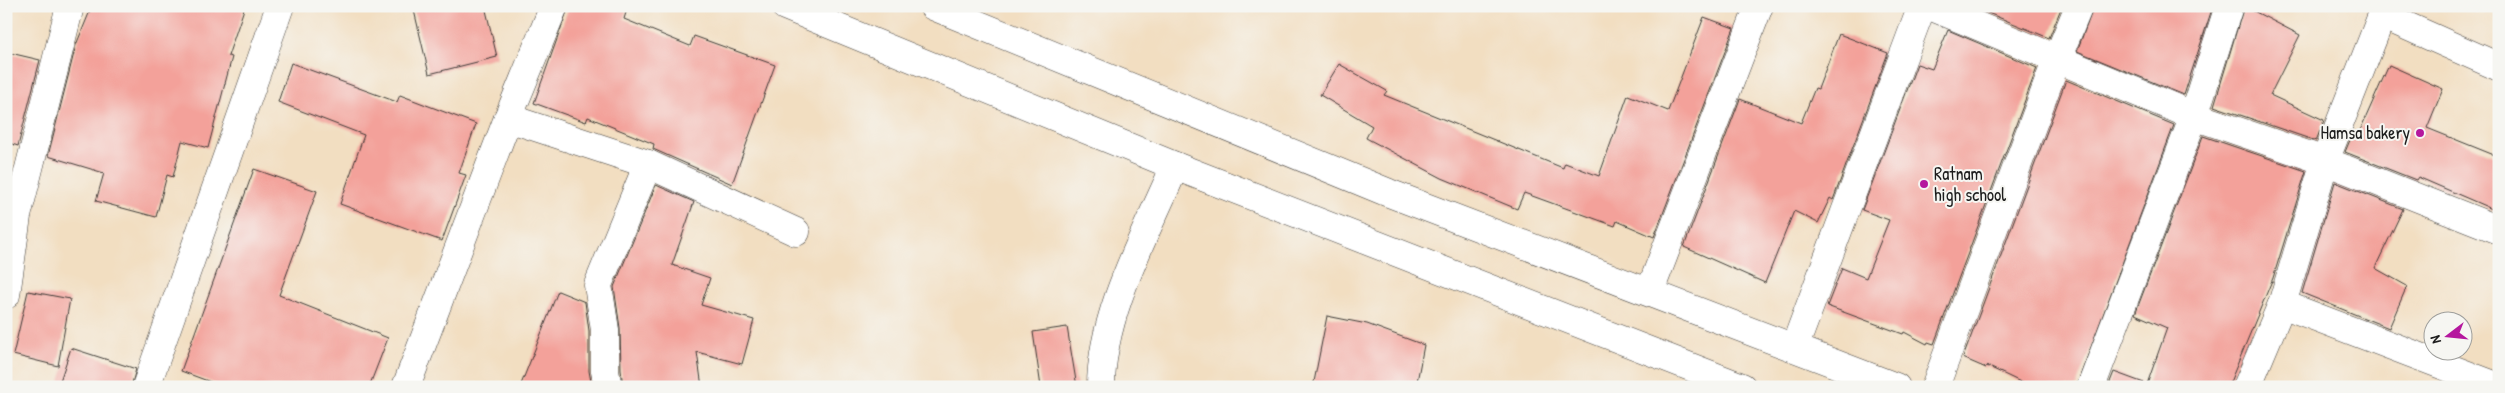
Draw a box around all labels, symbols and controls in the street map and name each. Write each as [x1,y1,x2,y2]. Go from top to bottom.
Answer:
place label: Hamsa bakery [2321,120,2410,145]
marker: Hamsa bakery [2414,127,2426,139]
place label: Ratnam high school [1934,161,2006,207]
marker: Ratnam high school [1918,178,1930,190]
north arrow [2422,310,2472,360]
text: N [2425,333,2445,346]

